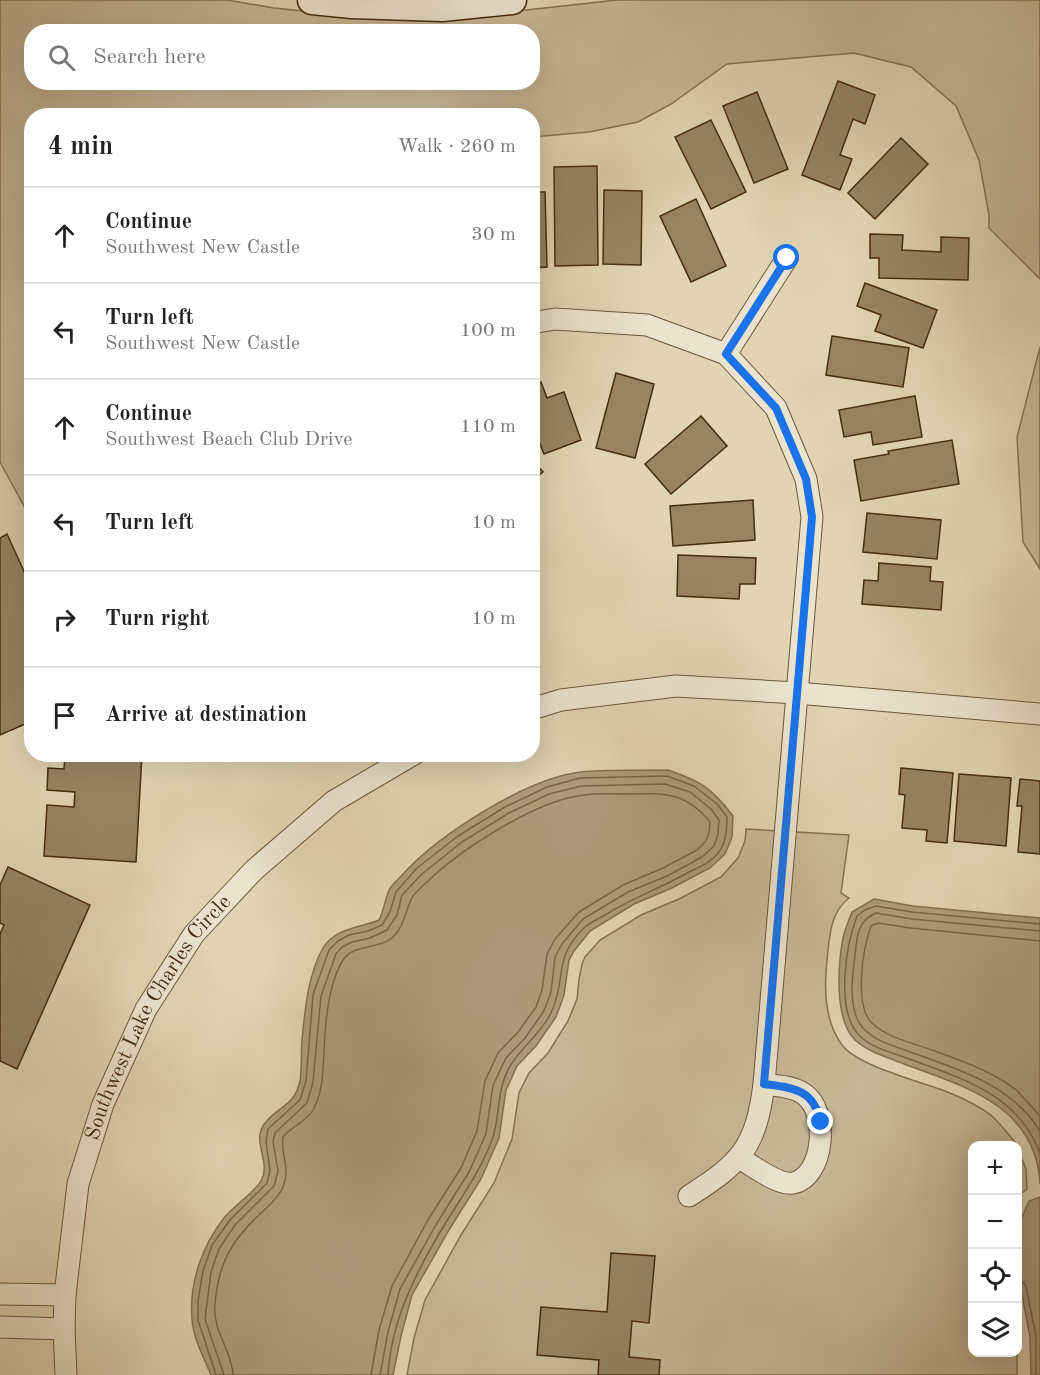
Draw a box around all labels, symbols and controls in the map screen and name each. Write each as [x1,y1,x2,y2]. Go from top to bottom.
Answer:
search box [24,24,540,90]
icon: search [45,41,78,74]
text: Search here [93,46,206,68]
text: 4 min [48,134,113,160]
text: Walk · 260 m [397,137,516,157]
text: Continue [105,211,192,233]
icon: ahead [48,219,81,252]
text: 30 m [471,225,516,245]
text: Southwest New Castle [105,238,300,258]
route start [773,244,799,270]
text: Turn left [105,307,194,329]
icon: left [48,315,81,348]
text: 100 m [460,321,516,341]
text: Southwest New Castle [105,334,300,354]
text: Continue [105,403,192,425]
icon: ahead [48,411,81,444]
text: 110 m [460,417,516,437]
text: Southwest Beach Club Drive [105,430,352,450]
icon: left [48,507,81,540]
text: Turn left [105,512,194,534]
text: 10 m [471,513,516,533]
icon: right [48,603,81,636]
text: Turn right [105,608,209,630]
text: 10 m [471,609,516,629]
icon: arrive [48,699,81,732]
text: Arrive at destination [105,704,307,726]
street label: Southwest Lake Charles Circle [82,891,235,1143]
route end [807,1108,833,1134]
map controls [968,1141,1022,1357]
button: + [968,1141,1022,1195]
button: − [968,1195,1022,1249]
button: locate [968,1249,1022,1303]
button: layers [968,1303,1022,1357]

